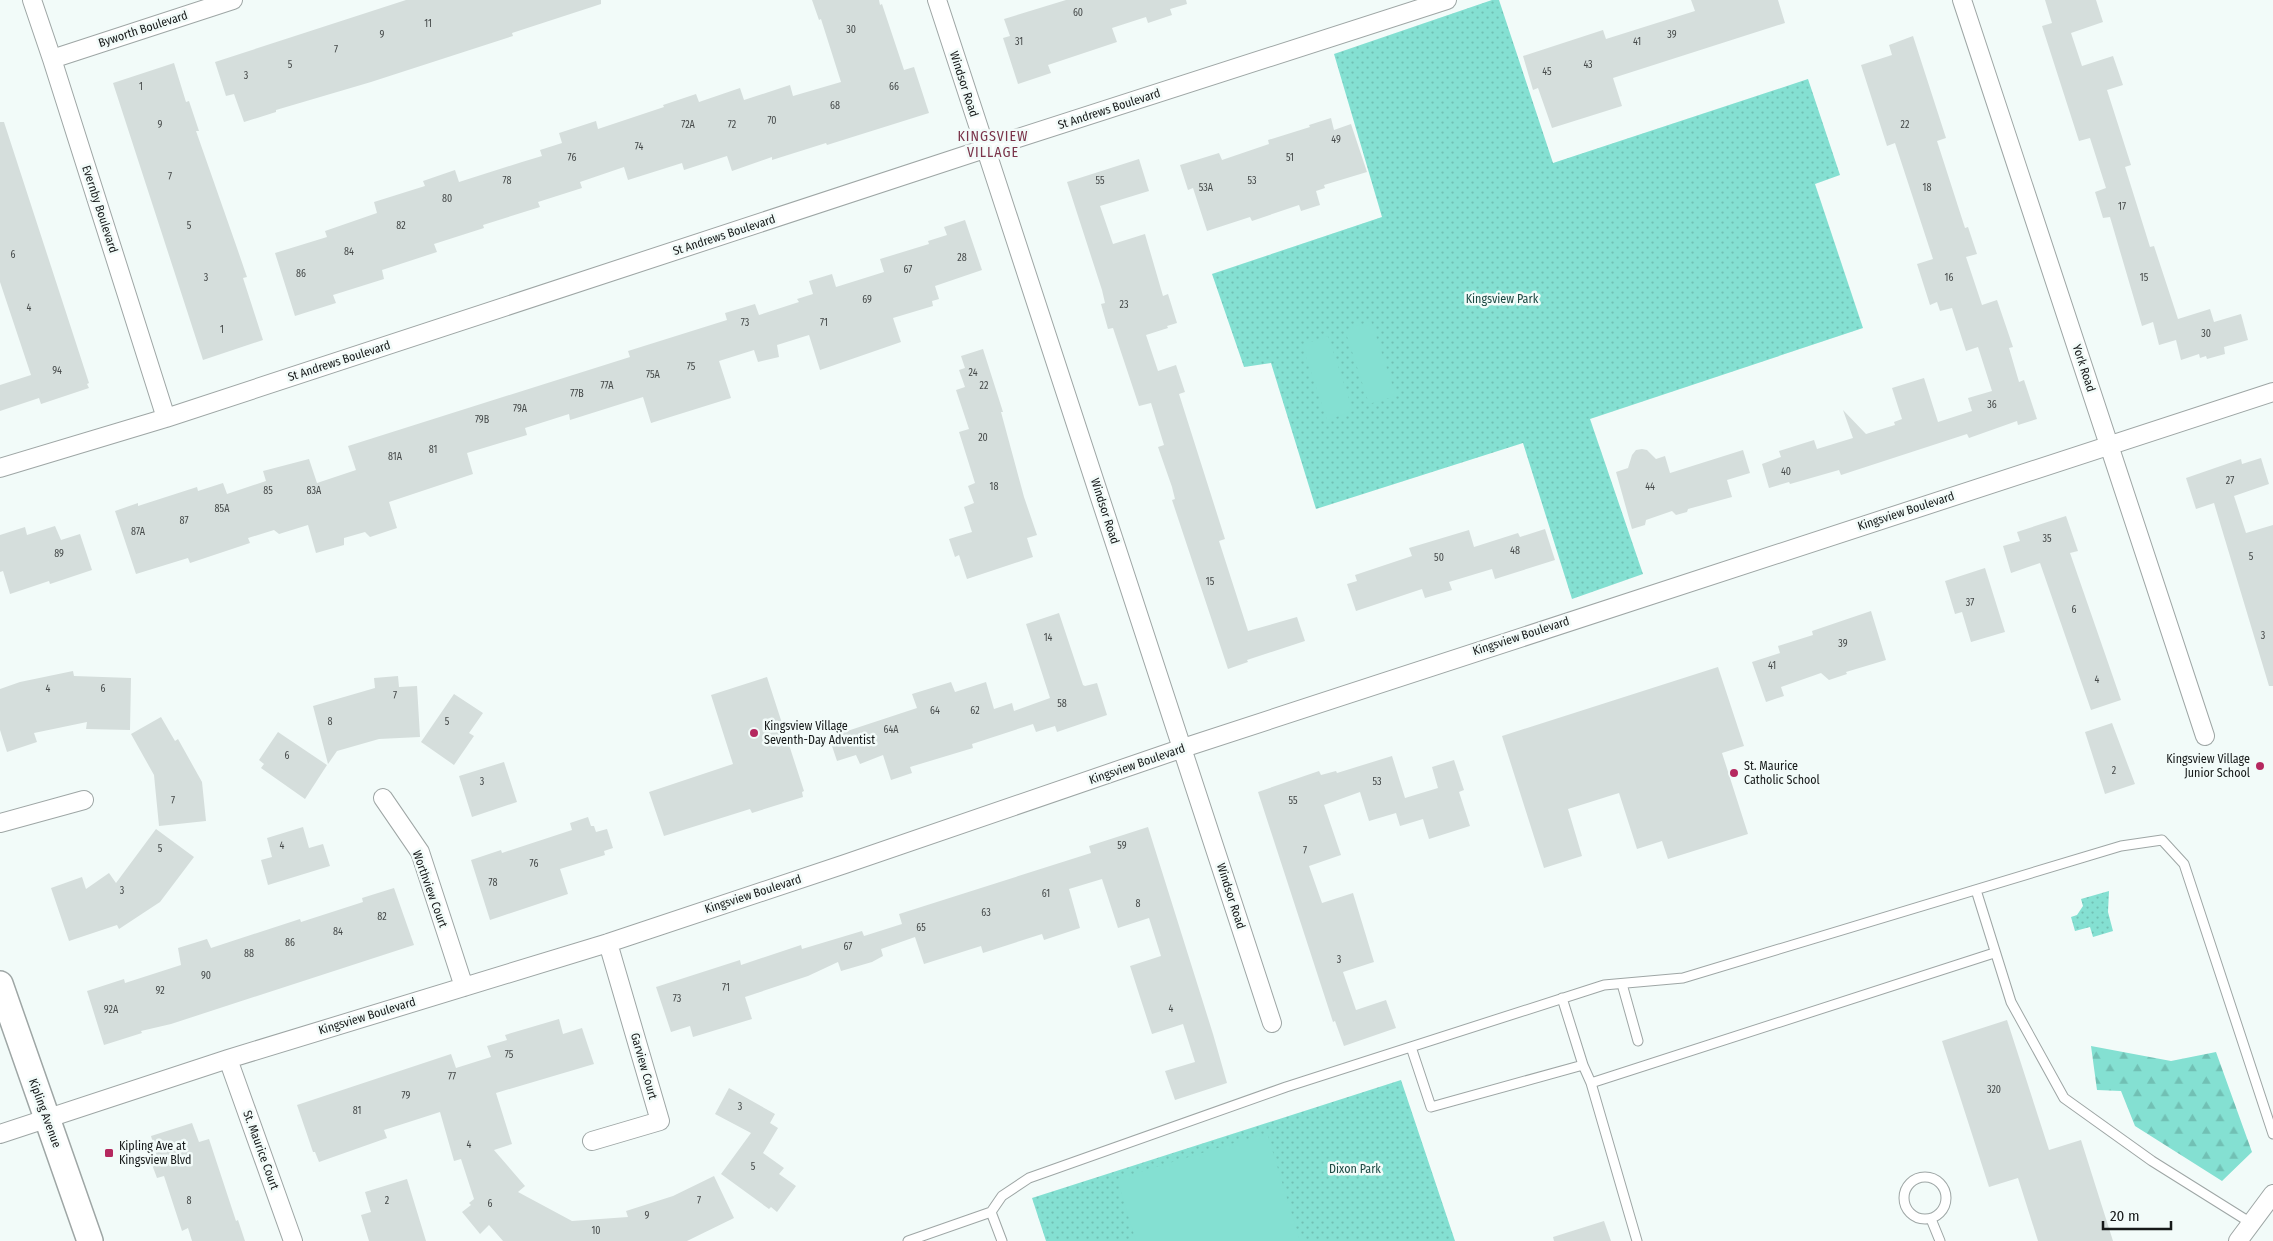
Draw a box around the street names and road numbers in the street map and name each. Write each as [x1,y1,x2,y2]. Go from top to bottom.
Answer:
street label: Byworth Boulevard [97,8,189,50]
street label: Windsor Road [947,49,981,119]
street label: St Andrews Boulevard [1056,86,1162,132]
street label: Evernby Boulevard [79,164,121,254]
street label: St Andrews Boulevard [671,212,777,258]
street label: St Andrews Boulevard [286,338,392,384]
street label: York Road [2070,343,2098,393]
street label: Windsor Road [1088,476,1122,546]
street label: Kingsview Boulevard [1856,489,1956,533]
street label: Kingsview Boulevard [1471,614,1571,658]
street label: Kingsview Boulevard [1087,741,1187,787]
street label: Worthview Court [410,849,450,930]
street label: Windsor Road [1214,861,1248,931]
street label: Kingsview Boulevard [703,872,803,916]
street label: Kingsview Boulevard [317,995,417,1037]
street label: Garview Court [628,1031,660,1101]
street label: Kipling Avenue [26,1076,64,1150]
street label: St. Maurice Court [240,1108,282,1192]

